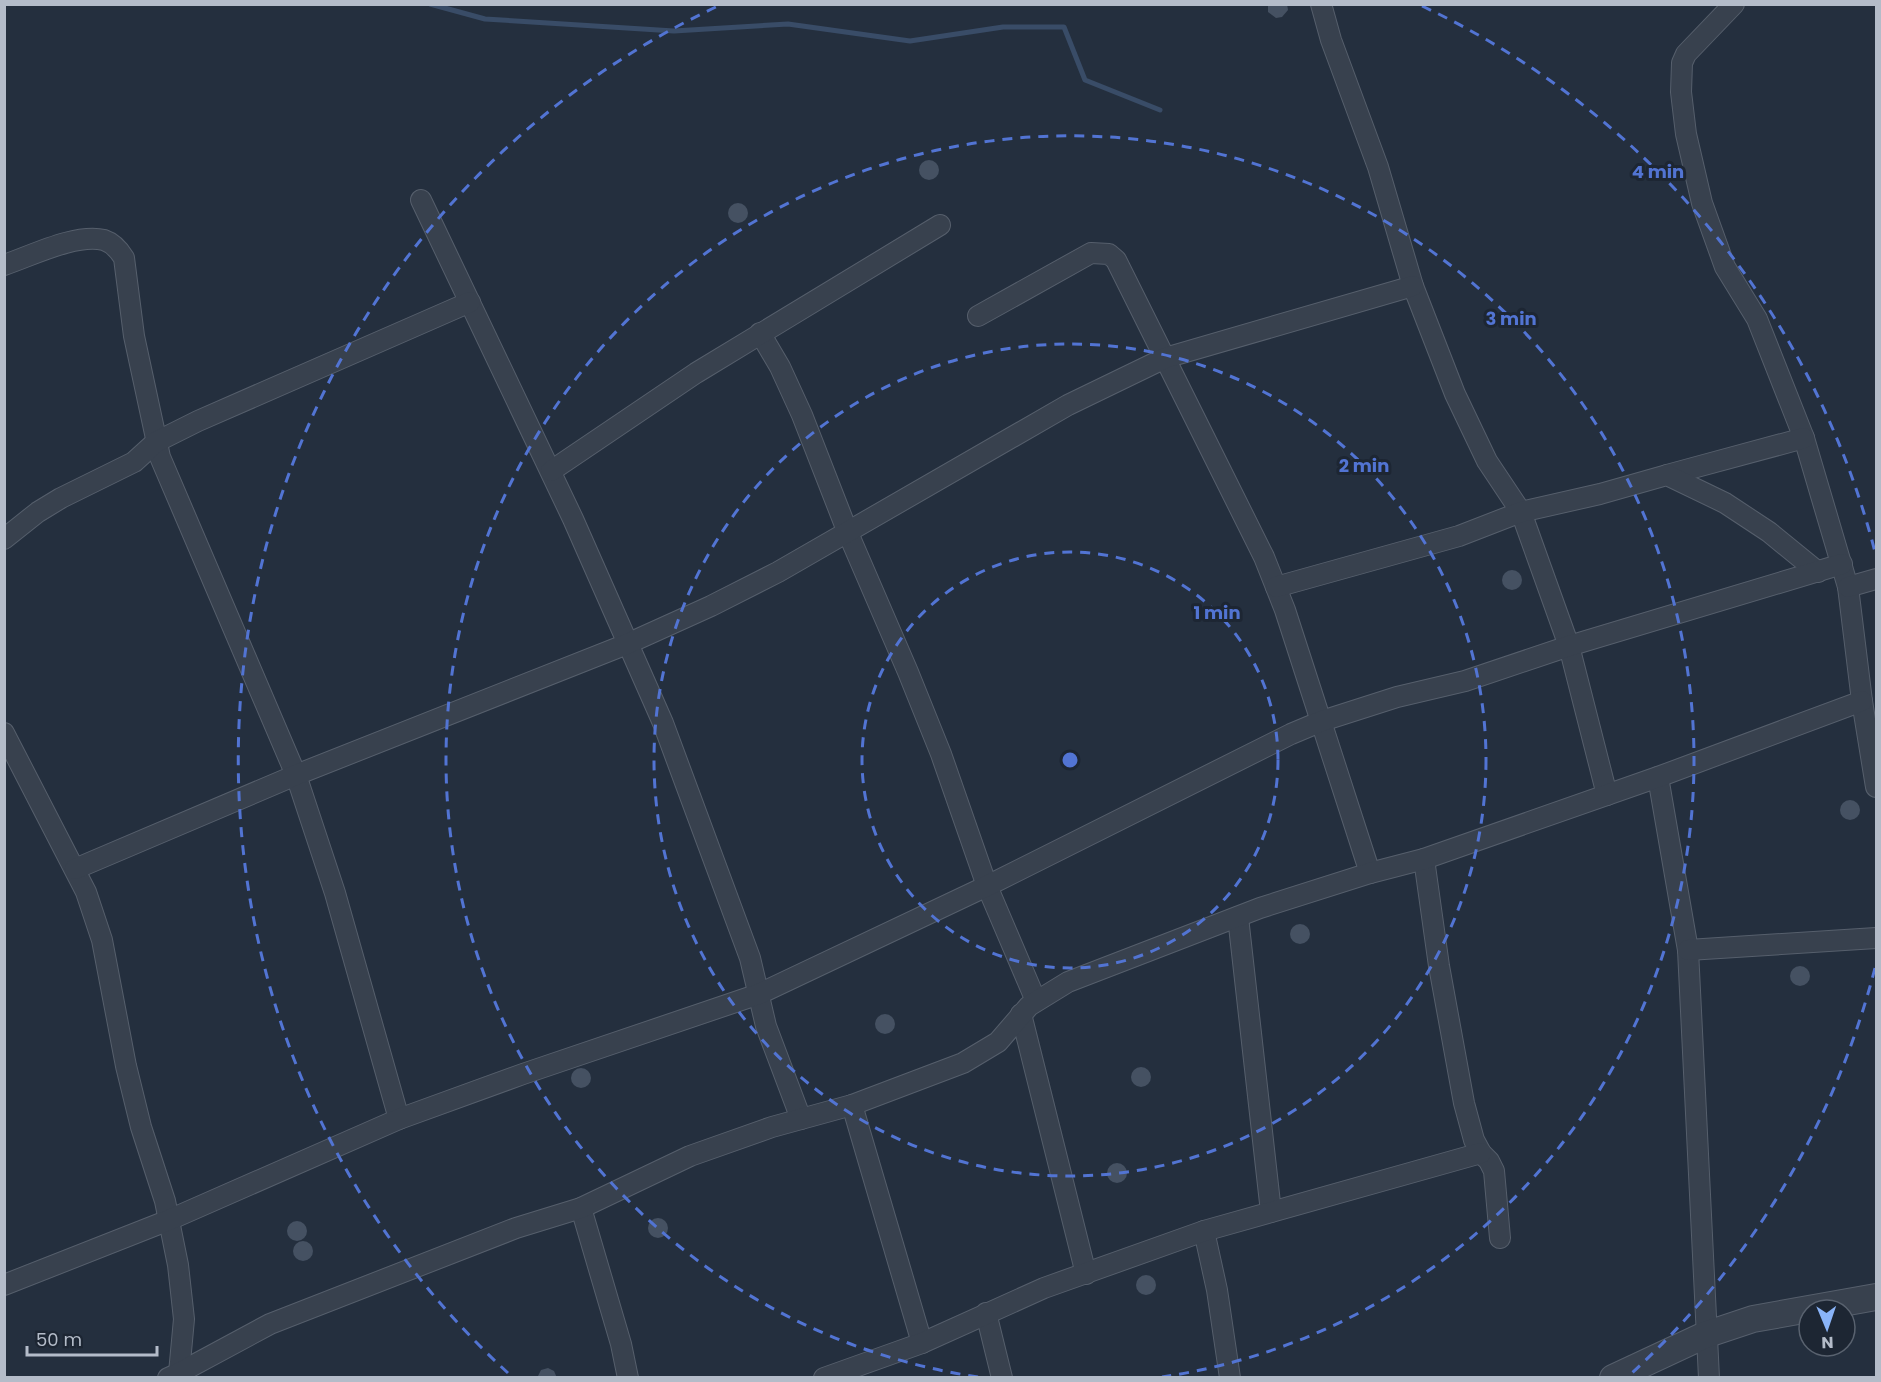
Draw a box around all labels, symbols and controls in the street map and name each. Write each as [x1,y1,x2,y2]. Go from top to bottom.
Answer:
text: 4 min [1632,159,1684,184]
text: 3 min [1485,306,1537,331]
text: 2 min [1339,453,1389,478]
text: 1 min [1193,600,1241,625]
centre of rings [1060,750,1080,770]
north arrow [1797,1298,1857,1358]
scale bar [27,1319,158,1357]
text: 50 m [36,1327,82,1352]
text: N [1821,1331,1834,1354]

